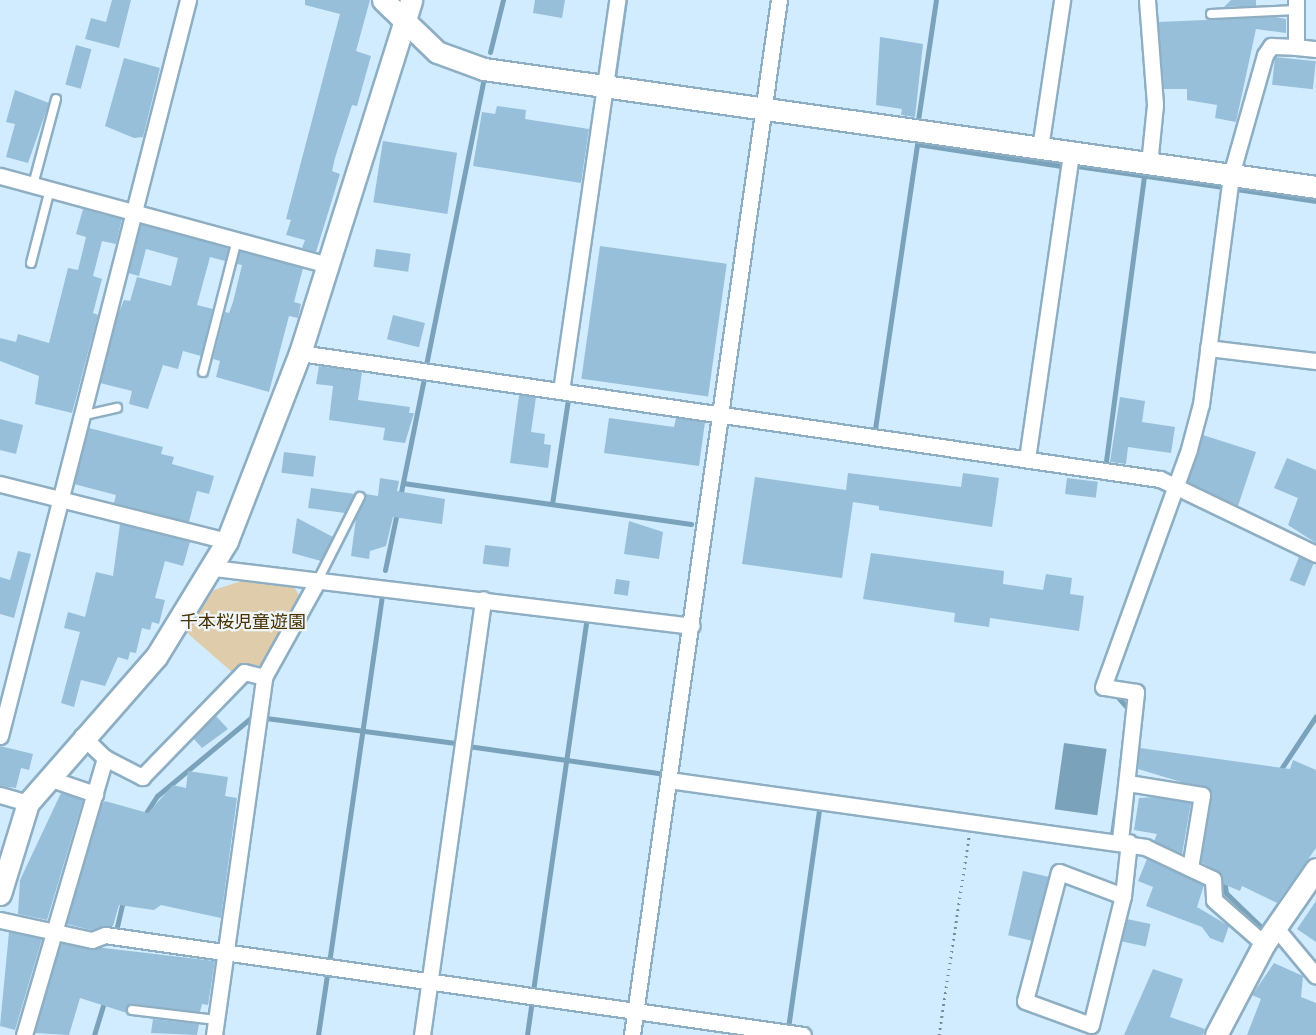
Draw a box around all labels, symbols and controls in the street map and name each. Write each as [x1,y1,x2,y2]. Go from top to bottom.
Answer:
park label: 千本桜児童遊園 [180,611,306,633]

